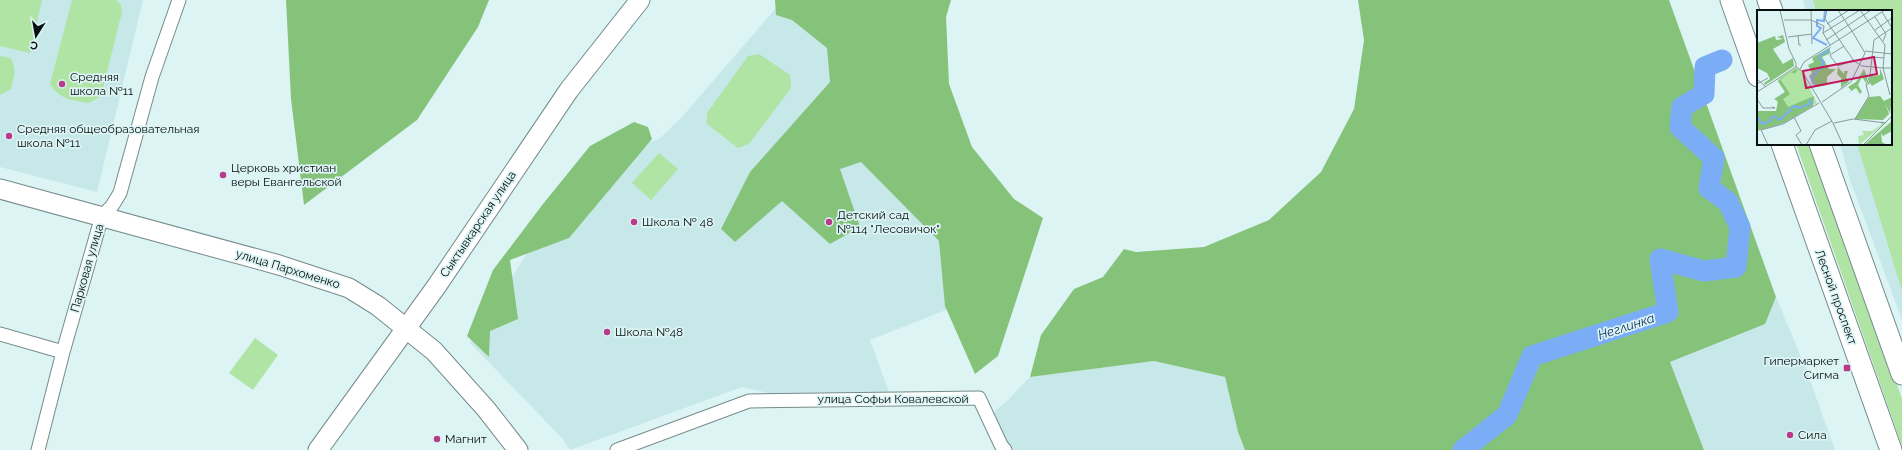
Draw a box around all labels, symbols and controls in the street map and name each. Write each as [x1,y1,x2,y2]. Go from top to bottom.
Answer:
inset map [1757,10,1892,145]
north arrow [16,16,56,56]
text: С [29,38,39,52]
place label: Средняя школа №11 [70,70,133,98]
marker: Средняя школа №11 [57,79,67,89]
place label: Средняя общеобразовательная школа №11 [17,122,200,150]
marker: Средняя общеобразовательная школа №11 [4,131,14,141]
place label: Церковь христиан веры Евангельской [231,161,342,189]
street label: Сыктывкарская улица [437,168,519,280]
marker: Церковь христиан веры Евангельской [218,170,228,180]
place label: Детский сад №114 "Лесовичок" [837,208,940,236]
place label: Школа № 48 [642,215,713,229]
marker: Школа № 48 [629,217,639,227]
marker: Детский сад №114 "Лесовичок" [824,217,834,227]
street label: Парковая улица [68,222,106,314]
street label: улица Пархоменко [234,246,342,292]
street label: Лесной проспект [1812,247,1860,347]
water label: Неглинка [1596,310,1657,343]
place label: Школа №48 [615,325,683,339]
marker: Школа №48 [602,327,612,337]
place label: Гипермаркет Сигма [1763,354,1839,382]
marker: Гипермаркет Сигма [1842,363,1852,373]
street label: улица Софьи Ковалевской [817,392,969,406]
place label: Сила [1798,428,1827,442]
marker: Сила [1785,430,1795,440]
place label: Магнит [445,432,487,446]
marker: Магнит [432,434,442,444]

